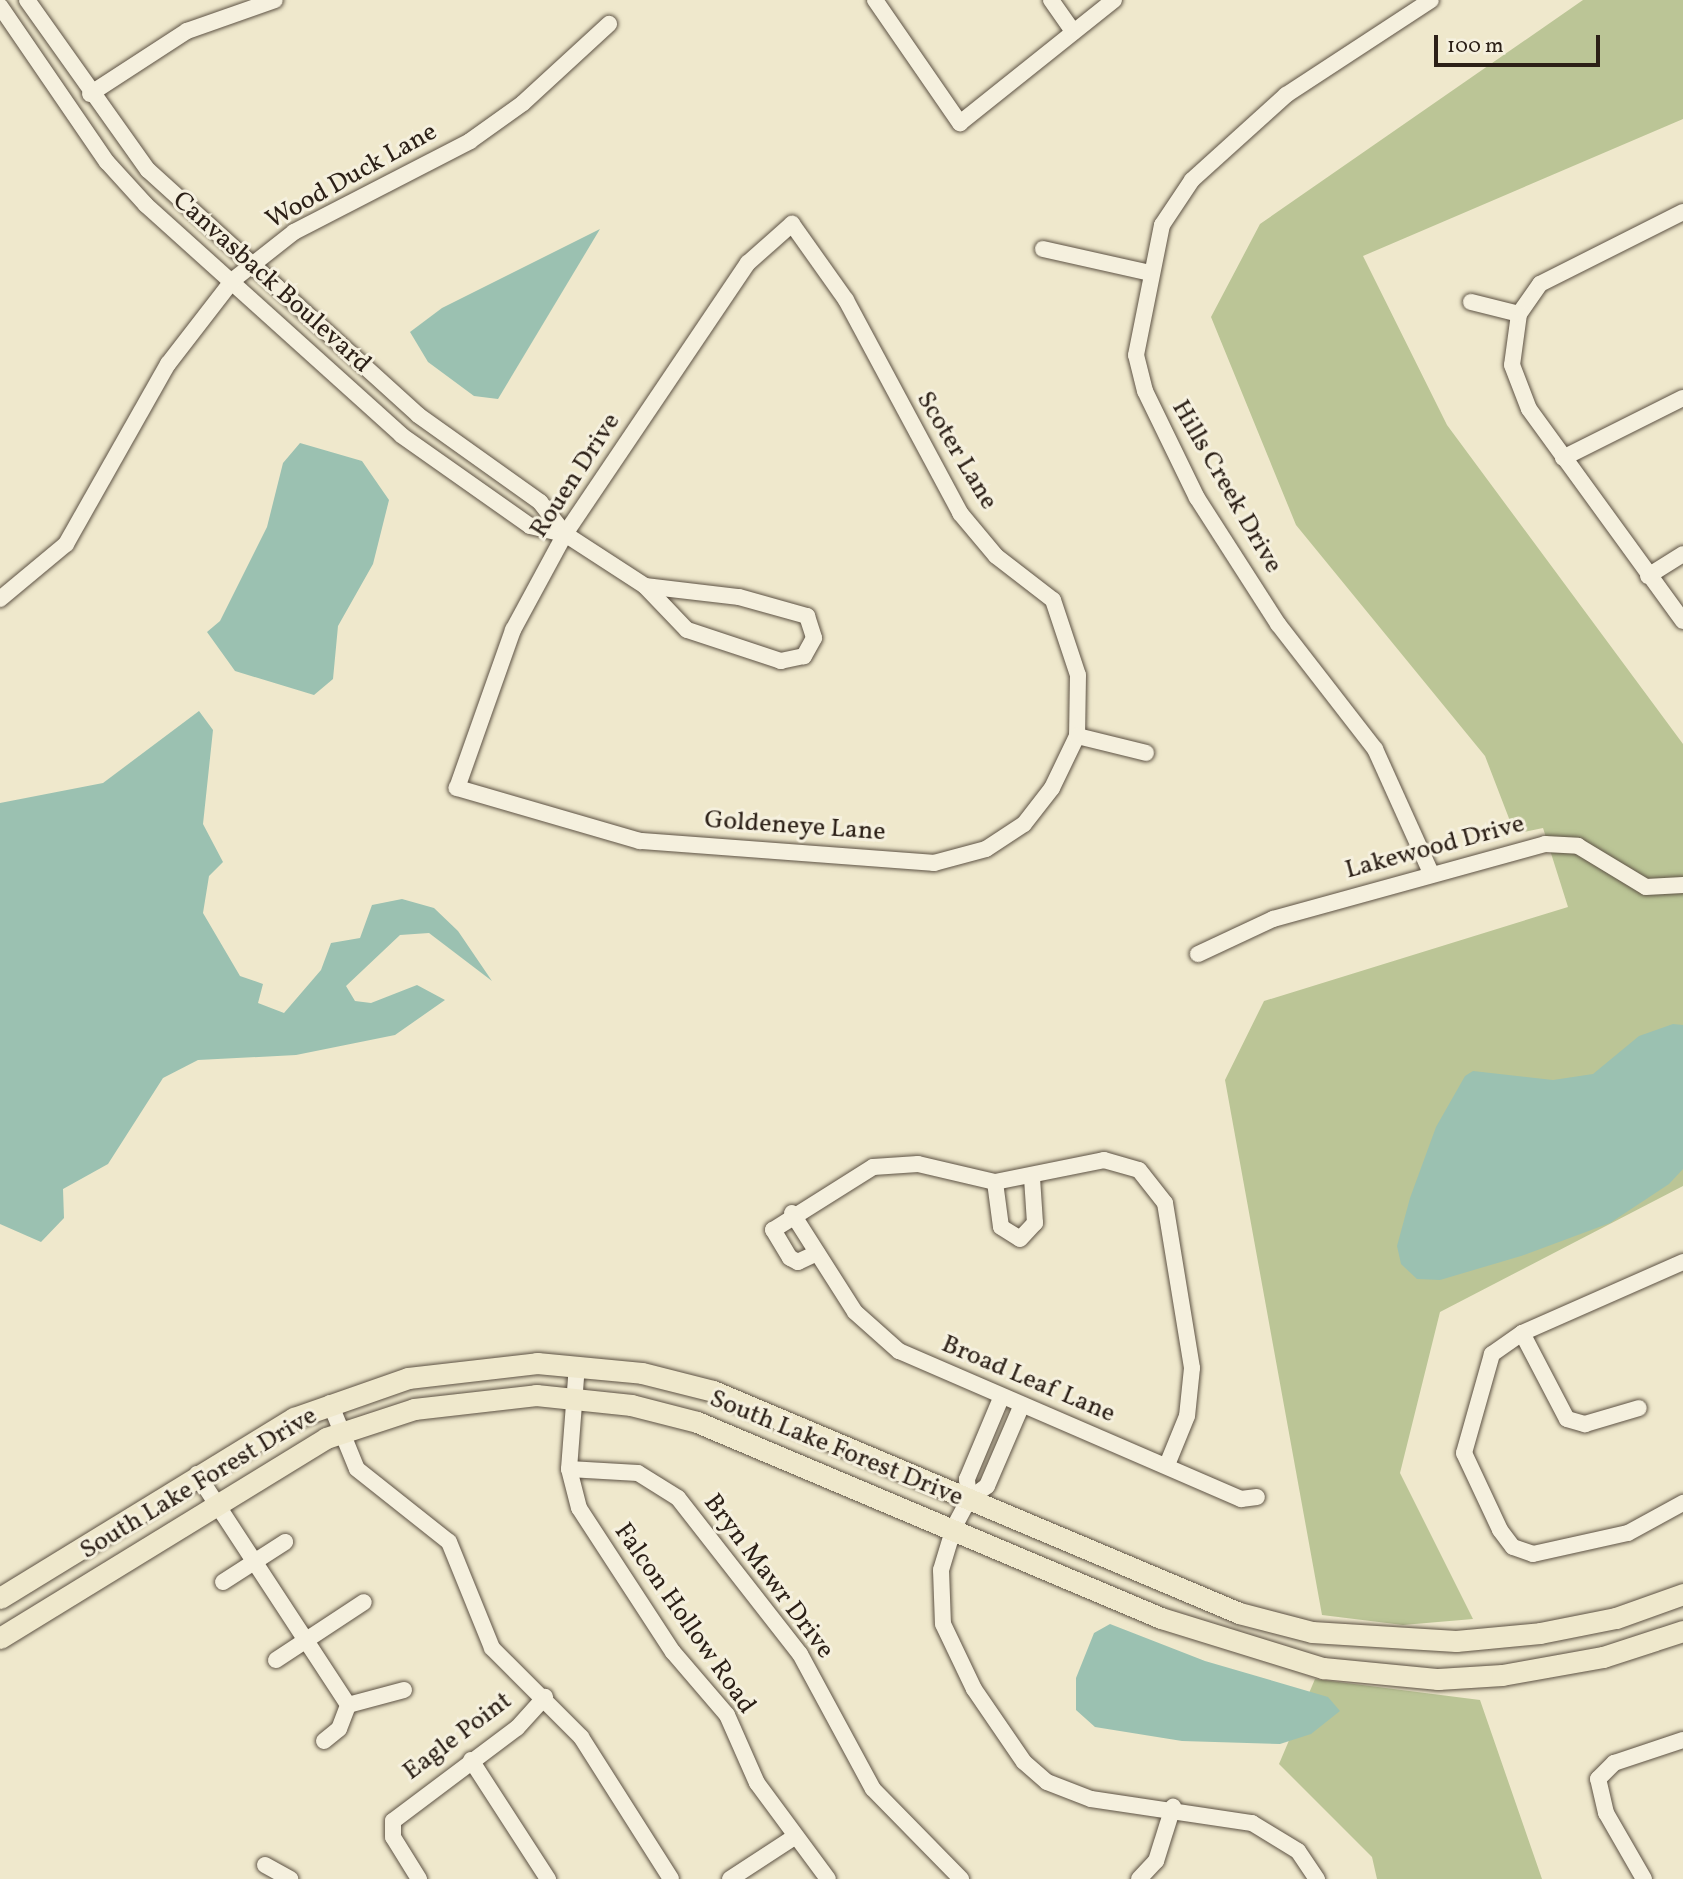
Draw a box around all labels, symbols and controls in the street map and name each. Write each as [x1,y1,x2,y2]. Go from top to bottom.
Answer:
scale bar [1438,21,1604,65]
text: 100 m [1447,32,1504,61]
street label: Wood Duck Lane [261,117,443,237]
street label: Canvasback Boulevard [165,186,377,380]
street label: Scoter Lane [909,386,1003,516]
street label: Hills Creek Drive [1164,395,1288,579]
street label: Rouen Drive [524,408,628,544]
street label: Goldeneye Lane [703,805,887,849]
street label: Lakewood Drive [1342,809,1528,887]
street label: Broad Leaf Lane [938,1330,1118,1430]
street label: South Lake Forest Drive [705,1384,967,1514]
street label: South Lake Forest Drive [75,1401,323,1567]
street label: Bryn Mawr Drive [696,1489,840,1665]
street label: Falcon Hollow Road [606,1517,762,1721]
street label: Eagle Point [397,1686,519,1788]

